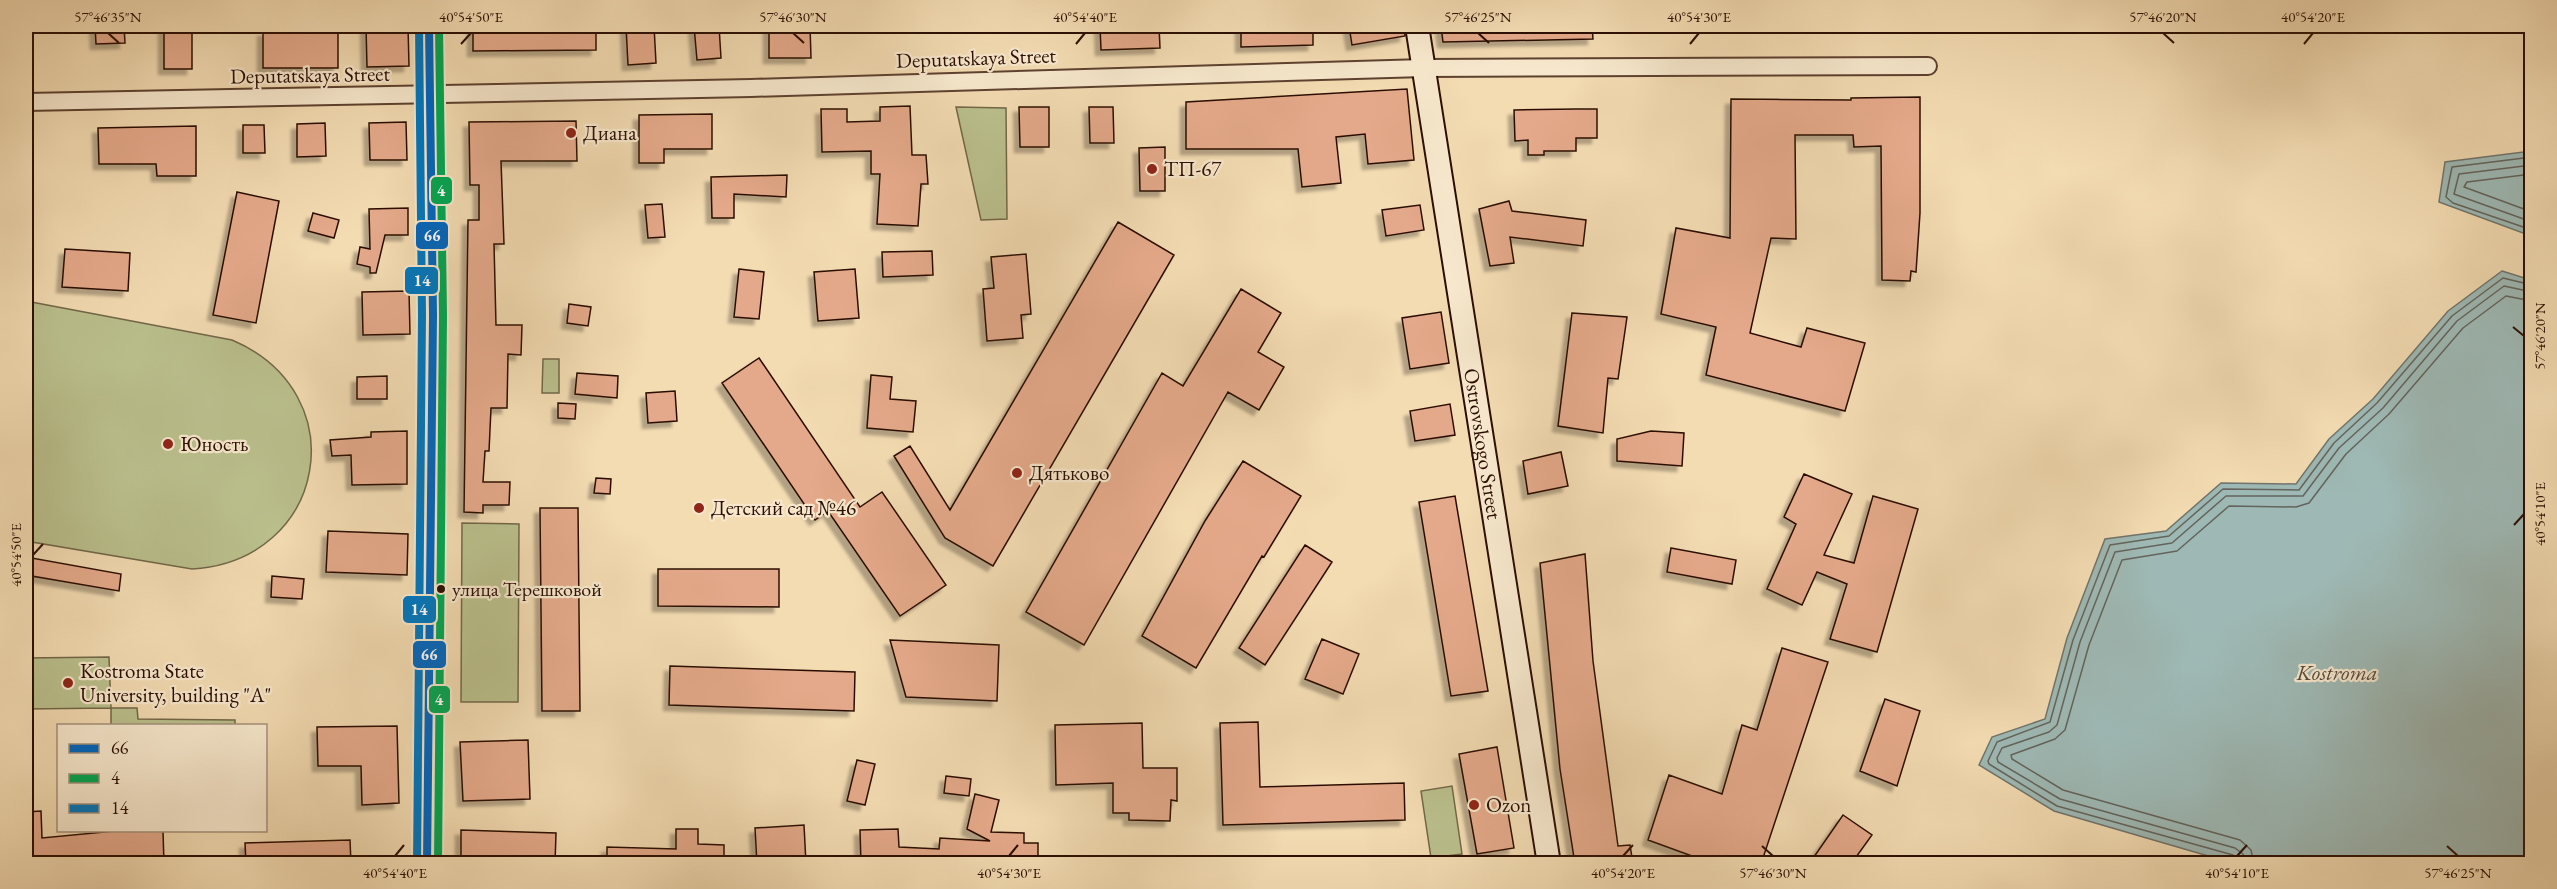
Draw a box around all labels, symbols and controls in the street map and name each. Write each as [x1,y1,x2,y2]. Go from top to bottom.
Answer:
text: 57°46'35"N [74,7,142,26]
text: 40°54'50"E [439,7,504,26]
text: 57°46'30"N [759,7,827,26]
text: 40°54'40"E [1053,7,1118,26]
text: 57°46'25"N [1444,7,1512,26]
text: 40°54'30"E [1667,7,1732,26]
text: 57°46'20"N [2129,7,2197,26]
text: 40°54'20"E [2281,7,2346,26]
street label: Deputatskaya Street [896,41,1057,74]
street label: Deputatskaya Street [230,60,391,89]
place label: Диана [583,119,637,146]
marker: Диана [564,126,578,140]
place label: ТП-67 [1164,155,1222,182]
marker: ТП-67 [1145,162,1159,176]
line badge: 4 [430,176,453,205]
text: 4 [437,180,446,201]
line badge: 66 [415,221,449,250]
text: 66 [424,225,441,246]
line badge: 14 [404,266,439,295]
text: 14 [414,270,431,291]
text: 57°46'20"N [2530,302,2549,370]
street label: Ostrovskogo Street [1458,366,1509,522]
place label: Юность [180,430,249,457]
marker: Юность [161,437,175,451]
place label: Дятьково [1029,459,1109,486]
marker: Дятьково [1010,466,1024,480]
text: 40°54'10"E [2530,481,2549,546]
place label: Детский сад №46 [711,494,856,521]
marker: Детский сад №46 [692,501,706,515]
text: 40°54'50"E [6,522,25,587]
place label: улица Терешковой [452,576,602,602]
marker: улица Терешковой [435,583,447,595]
line badge: 14 [402,595,437,624]
text: 14 [411,599,428,620]
line badge: 66 [412,640,447,669]
text: 66 [421,644,438,665]
place label: Kostroma State University, building "A" [80,657,272,708]
water label: Kostroma [2295,658,2378,687]
marker: Kostroma State University, building "A" [61,676,75,690]
line badge: 4 [428,685,451,714]
text: 4 [435,689,444,710]
legend [57,724,267,832]
text: 66 [111,736,129,759]
text: 4 [111,766,120,789]
place label: Ozon [1486,791,1531,818]
text: 14 [111,796,129,819]
marker: Ozon [1467,798,1481,812]
text: 40°54'40"E [363,863,428,882]
text: 40°54'30"E [977,863,1042,882]
text: 40°54'20"E [1591,863,1656,882]
text: 57°46'30"N [1739,863,1807,882]
text: 40°54'10"E [2205,863,2270,882]
text: 57°46'25"N [2424,863,2492,882]

